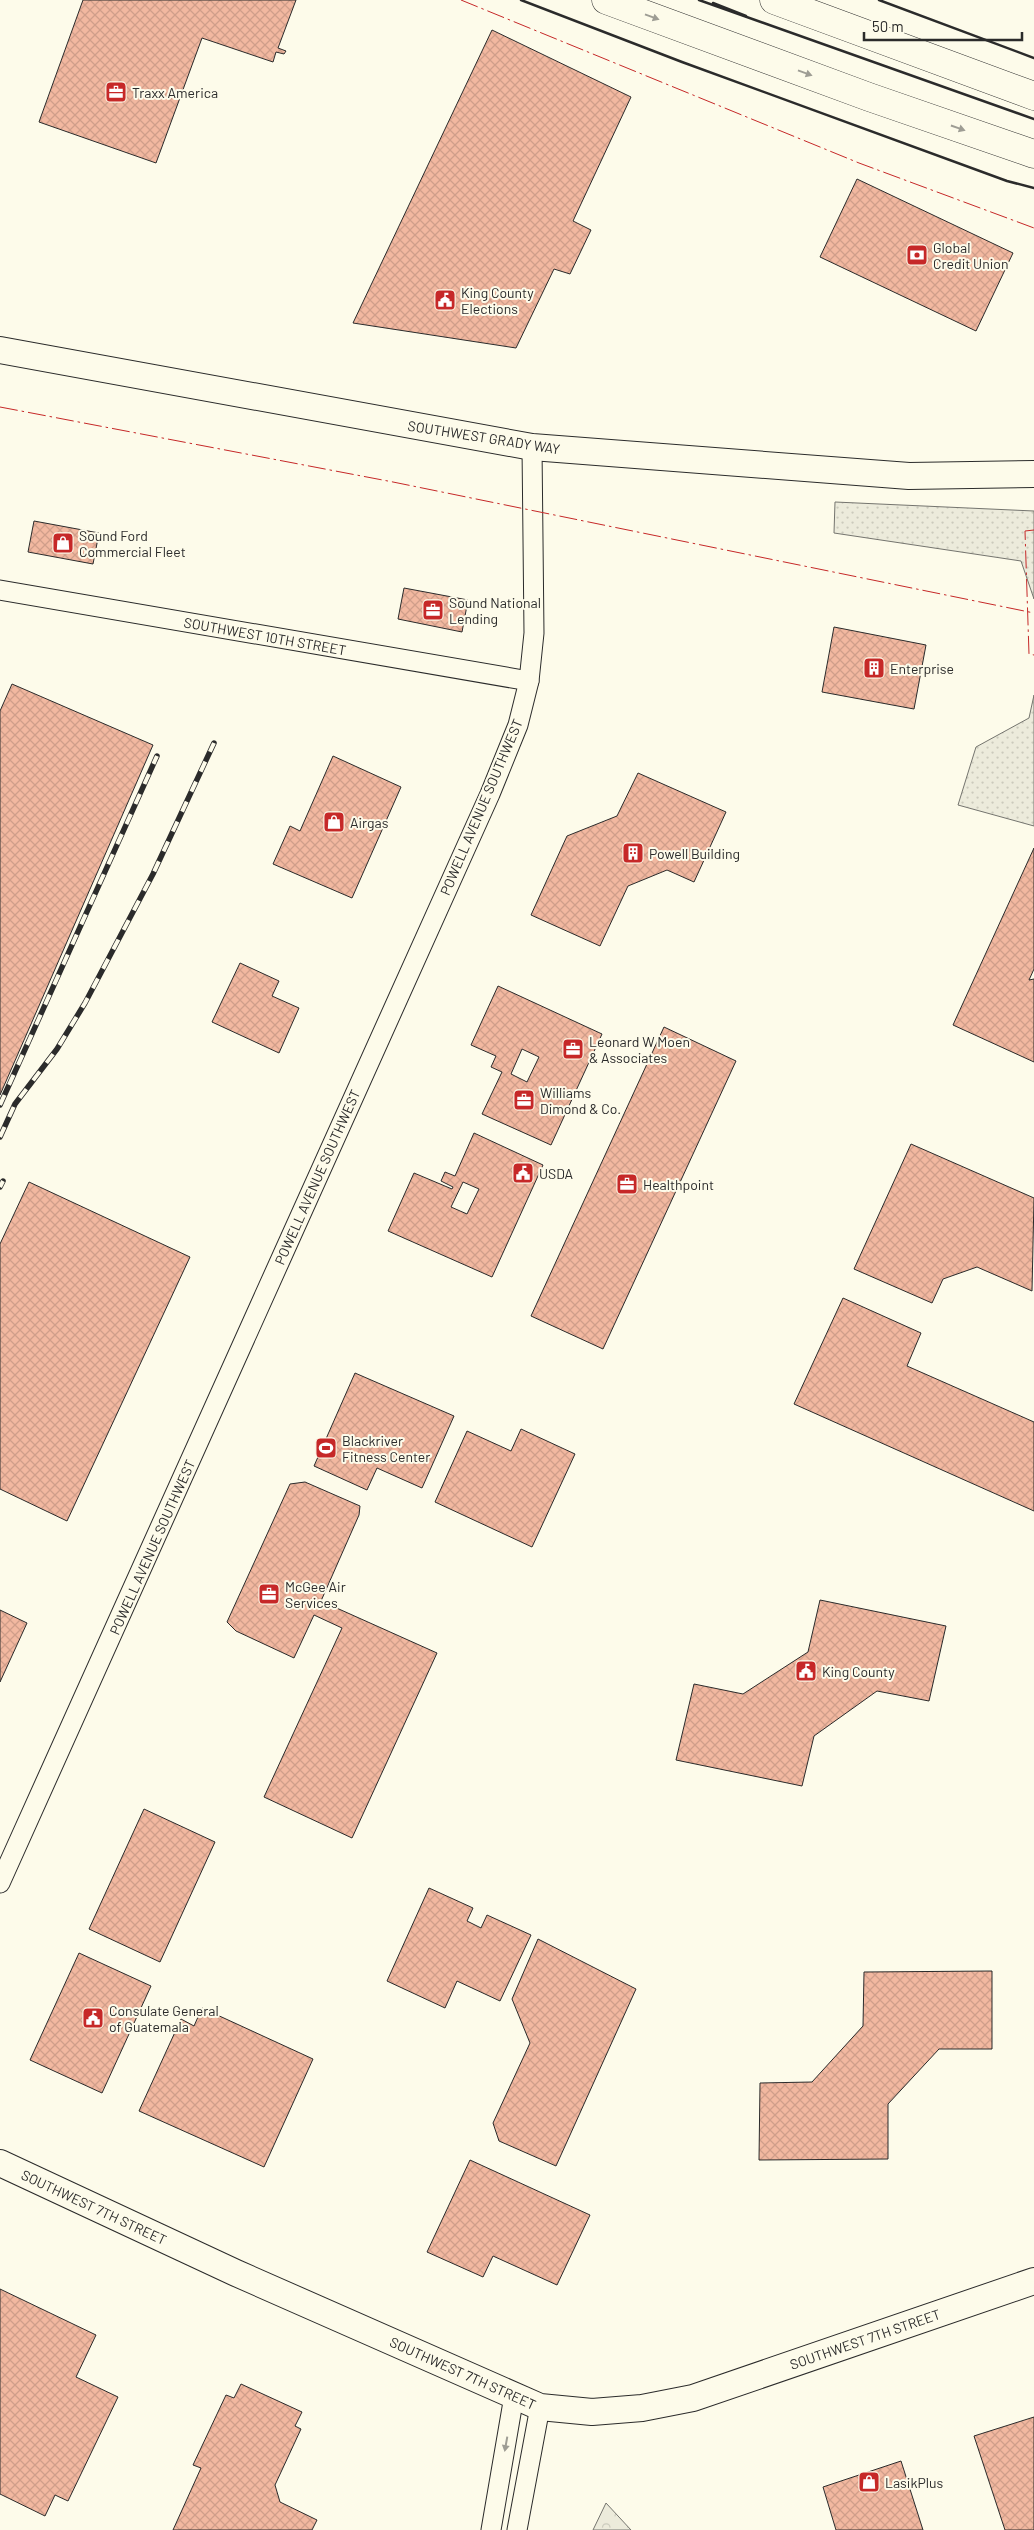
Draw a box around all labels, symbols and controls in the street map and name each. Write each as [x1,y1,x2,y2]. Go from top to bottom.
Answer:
scale bar [864,10,1022,42]
one-way arrow [645,13,660,21]
text: 50 m [872,17,904,35]
one-way arrow [797,70,812,77]
office icon: Traxx America [104,80,128,104]
place label: Traxx America [132,84,218,101]
one-way arrow [950,125,965,132]
place label: Global Credit Union [933,239,1008,272]
bank icon: Global Credit Union [905,243,929,267]
place label: King County Elections [461,284,534,317]
public building icon: King County Elections [433,288,457,312]
street label: SOUTHWEST GRADY WAY [407,417,561,457]
place label: Sound Ford Commercial Fleet [79,527,186,560]
shop icon: Sound Ford Commercial Fleet [51,531,75,555]
place label: Sound National Lending [449,594,541,627]
office icon: Sound National Lending [421,598,445,622]
street label: SOUTHWEST 10TH STREET [183,613,347,659]
building icon: Enterprise [862,656,886,680]
place label: Enterprise [890,660,954,677]
street label: POWELL AVENUE SOUTHWEST [436,716,526,898]
shop icon: Airgas [322,810,346,834]
place label: Airgas [350,814,389,831]
building icon: Powell Building [621,841,645,865]
place label: Powell Building [649,845,740,862]
place label: Leonard W Moen & Associates [589,1033,690,1066]
office icon: Leonard W Moen & Associates [561,1037,585,1061]
place label: Williams Dimond & Co. [540,1084,621,1117]
street label: POWELL AVENUE SOUTHWEST [271,1087,363,1267]
office icon: Williams Dimond & Co. [512,1088,536,1112]
public building icon: USDA [511,1161,535,1185]
place label: USDA [539,1165,574,1182]
office icon: Healthpoint [615,1172,639,1196]
place label: Healthpoint [643,1176,714,1193]
place label: Blackriver Fitness Center [342,1432,430,1465]
sports icon: Blackriver Fitness Center [314,1436,338,1460]
street label: POWELL AVENUE SOUTHWEST [106,1457,198,1637]
place label: McGee Air Services [285,1578,346,1611]
office icon: McGee Air Services [257,1582,281,1606]
public building icon: King County [794,1659,818,1683]
place label: King County [822,1663,895,1680]
place label: Consulate General of Guatemala [109,2002,219,2035]
public building icon: Consulate General of Guatemala [81,2006,105,2030]
street label: SOUTHWEST 7TH STREET [19,2166,169,2248]
street label: SOUTHWEST 7TH STREET [787,2305,943,2373]
street label: SOUTHWEST 7TH STREET [387,2333,539,2413]
one-way arrow [502,2436,510,2452]
shop icon: LasikPlus [857,2470,881,2494]
place label: LasikPlus [885,2474,943,2491]

